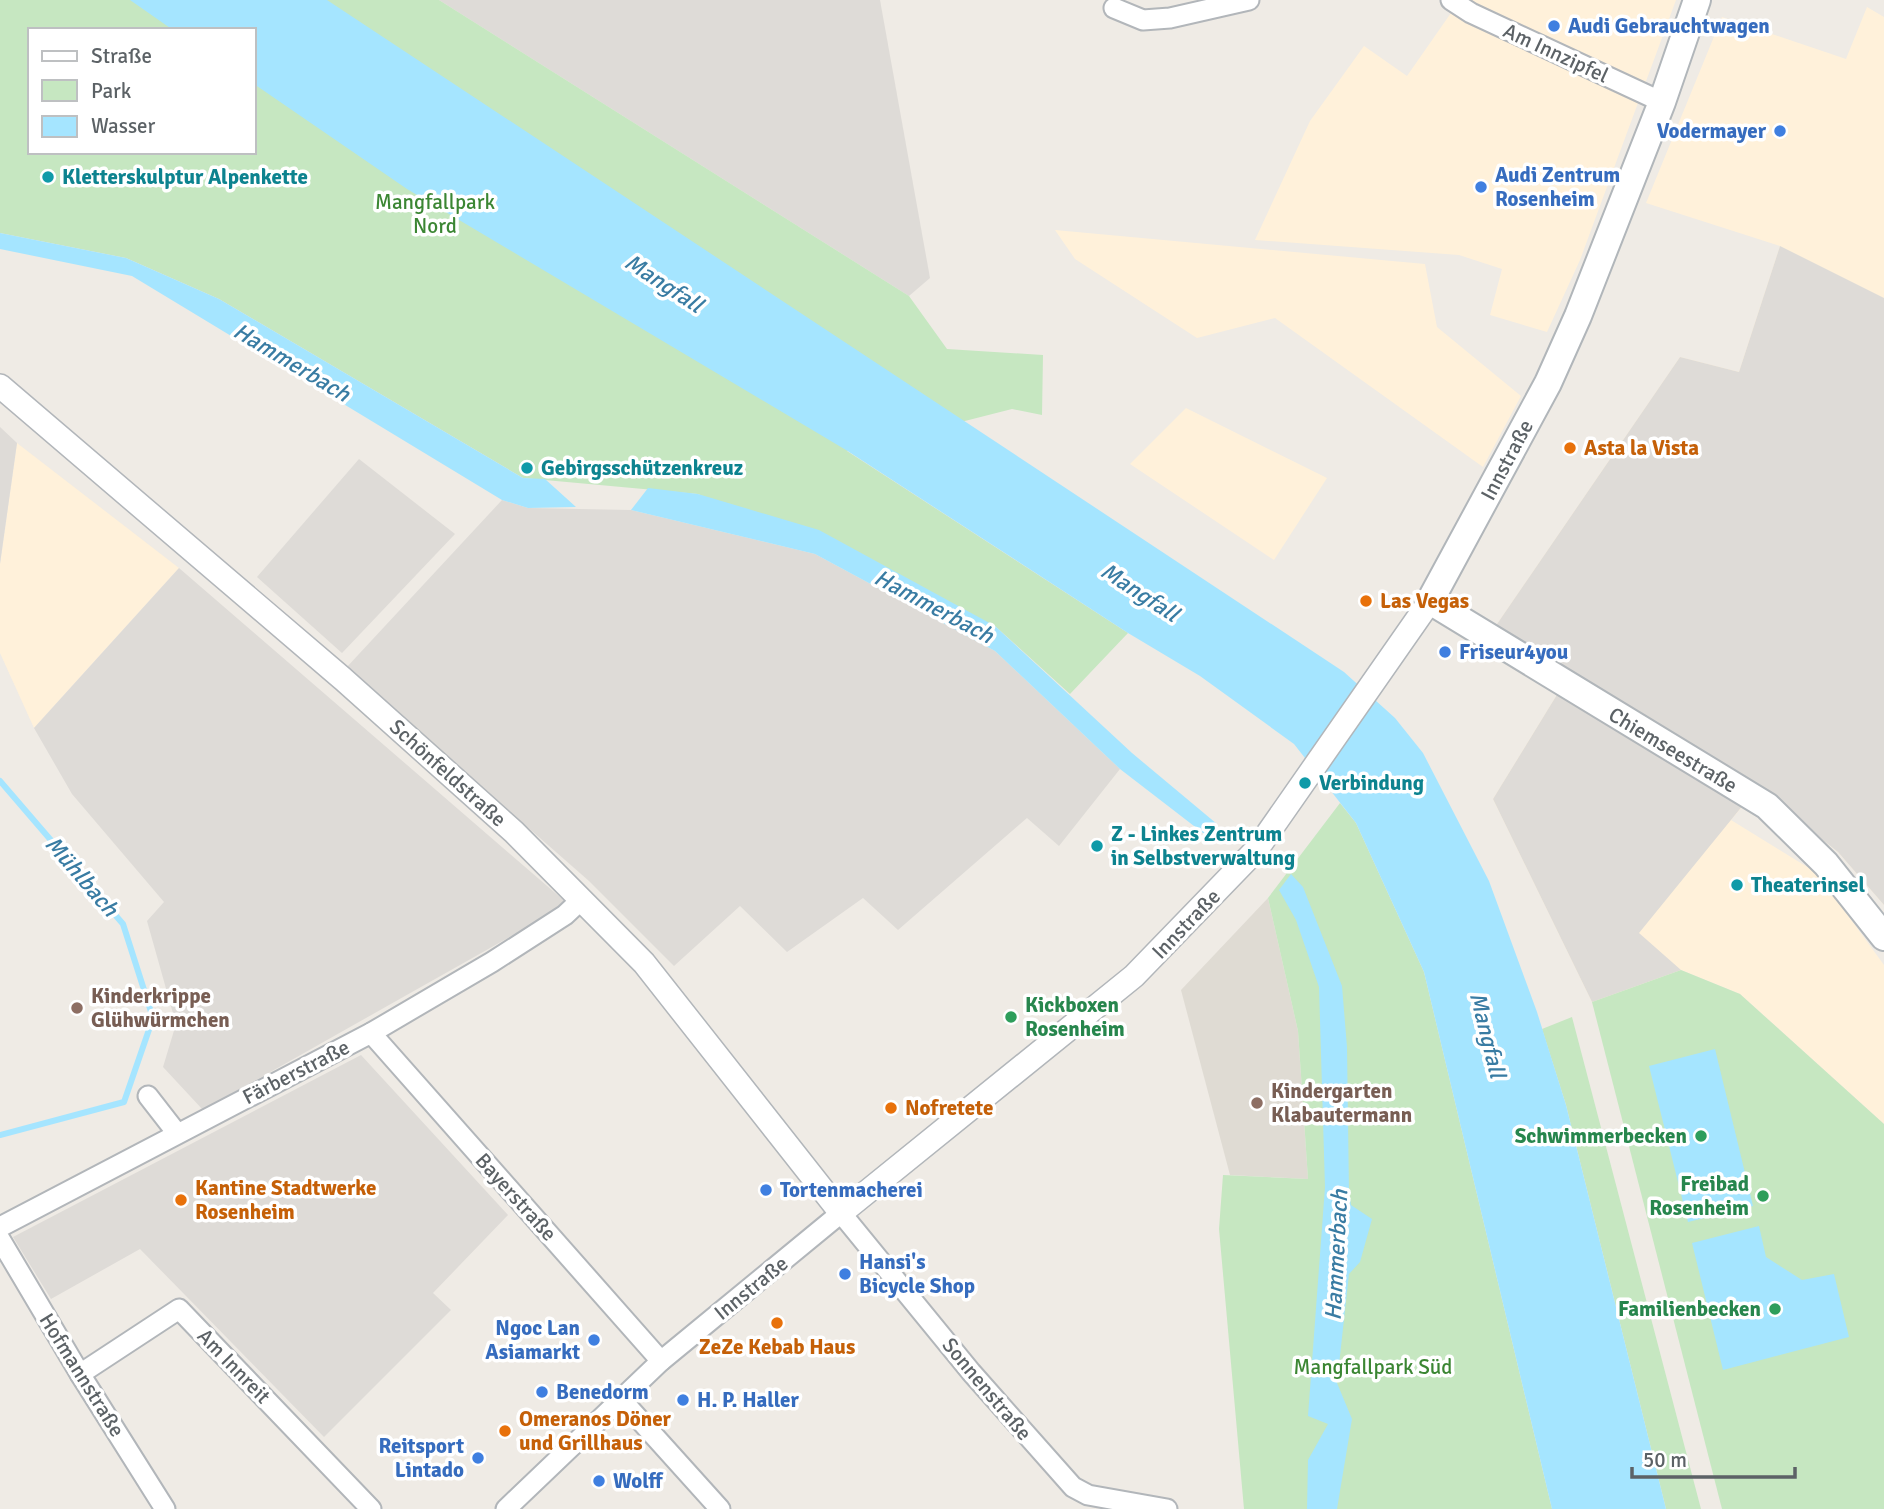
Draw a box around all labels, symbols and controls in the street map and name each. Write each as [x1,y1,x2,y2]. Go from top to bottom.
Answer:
place label: Audi Gebrauchtwagen [1568,13,1770,39]
street label: Am Innzipfel [1499,17,1613,89]
marker: Audi Gebrauchtwagen [1546,18,1562,34]
legend [28,28,256,154]
text: Straße [91,43,152,69]
text: Park [91,78,132,104]
text: Wasser [91,113,156,139]
place label: Vodermayer [1657,118,1767,144]
marker: Vodermayer [1772,123,1788,139]
place label: Audi Zentrum Rosenheim [1495,162,1620,212]
place label: Kletterskulptur Alpenkette [62,164,308,190]
marker: Kletterskulptur Alpenkette [40,169,56,185]
marker: Audi Zentrum Rosenheim [1473,179,1489,195]
park label: Mangfallpark Nord [375,189,495,239]
water label: Mangfall [619,247,710,321]
water label: Hammerbach [228,316,357,409]
street label: Innstraße [1475,415,1539,505]
place label: Asta la Vista [1584,435,1699,461]
marker: Asta la Vista [1562,440,1578,456]
place label: Gebirgsschützenkreuz [541,455,743,481]
marker: Gebirgsschützenkreuz [519,460,535,476]
water label: Mangfall [1095,556,1186,630]
water label: Hammerbach [869,563,1000,651]
place label: Las Vegas [1380,588,1469,614]
marker: Las Vegas [1358,593,1374,609]
place label: Friseur4you [1459,639,1568,665]
marker: Friseur4you [1437,644,1453,660]
street label: Chiemseestraße [1604,701,1742,799]
street label: Schönfeldstraße [384,714,512,832]
place label: Verbindung [1319,770,1424,796]
marker: Verbindung [1297,775,1313,791]
place label: Z - Linkes Zentrum in Selbstverwaltung [1111,821,1295,871]
water label: Mühlbach [39,830,126,924]
marker: Z - Linkes Zentrum in Selbstverwaltung [1089,838,1105,854]
place label: Theaterinsel [1751,872,1865,898]
marker: Theaterinsel [1729,877,1745,893]
street label: Innstraße [1146,883,1226,965]
place label: Kinderkrippe Glühwürmchen [91,983,230,1033]
water label: Mangfall [1463,989,1513,1083]
place label: Kickboxen Rosenheim [1025,992,1125,1042]
marker: Kinderkrippe Glühwürmchen [69,1000,85,1016]
marker: Kickboxen Rosenheim [1003,1009,1019,1025]
street label: Färberstraße [238,1034,354,1110]
place label: Kindergarten Klabautermann [1271,1078,1412,1128]
place label: Nofretete [905,1095,993,1121]
marker: Kindergarten Klabautermann [1249,1095,1265,1111]
marker: Nofretete [883,1100,899,1116]
place label: Schwimmerbecken [1515,1123,1687,1149]
marker: Schwimmerbecken [1693,1128,1709,1144]
street label: Bayerstraße [470,1148,562,1246]
place label: Freibad Rosenheim [1649,1171,1749,1221]
place label: Kantine Stadtwerke Rosenheim [195,1175,376,1225]
place label: Tortenmacherei [780,1177,923,1203]
marker: Tortenmacherei [758,1182,774,1198]
water label: Hammerbach [1319,1187,1354,1321]
marker: Freibad Rosenheim [1755,1188,1771,1204]
marker: Kantine Stadtwerke Rosenheim [173,1192,189,1208]
place label: Hansi's Bicycle Shop [859,1249,975,1299]
street label: Innstraße [709,1250,793,1326]
marker: Hansi's Bicycle Shop [837,1266,853,1282]
place label: Familienbecken [1618,1296,1761,1322]
marker: Familienbecken [1767,1301,1783,1317]
street label: Hofmannstraße [34,1308,130,1442]
place label: Ngoc Lan Asiamarkt [485,1315,580,1365]
marker: ZeZe Kebab Haus [769,1315,785,1331]
street label: Am Innreit [192,1323,276,1409]
marker: Ngoc Lan Asiamarkt [586,1332,602,1348]
street label: Sonnenstraße [937,1332,1037,1446]
place label: ZeZe Kebab Haus [699,1334,855,1360]
park label: Mangfallpark Süd [1294,1354,1452,1380]
place label: Benedorm [556,1379,649,1405]
marker: Benedorm [534,1384,550,1400]
place label: H. P. Haller [697,1387,799,1413]
marker: H. P. Haller [675,1392,691,1408]
place label: Omeranos Döner und Grillhaus [519,1406,672,1456]
marker: Omeranos Döner und Grillhaus [497,1423,513,1439]
place label: Reitsport Lintado [378,1433,464,1483]
scale bar [1632,1436,1795,1480]
text: 50 m [1643,1447,1687,1473]
marker: Reitsport Lintado [470,1450,486,1466]
place label: Wolff [613,1468,663,1494]
marker: Wolff [591,1473,607,1489]

